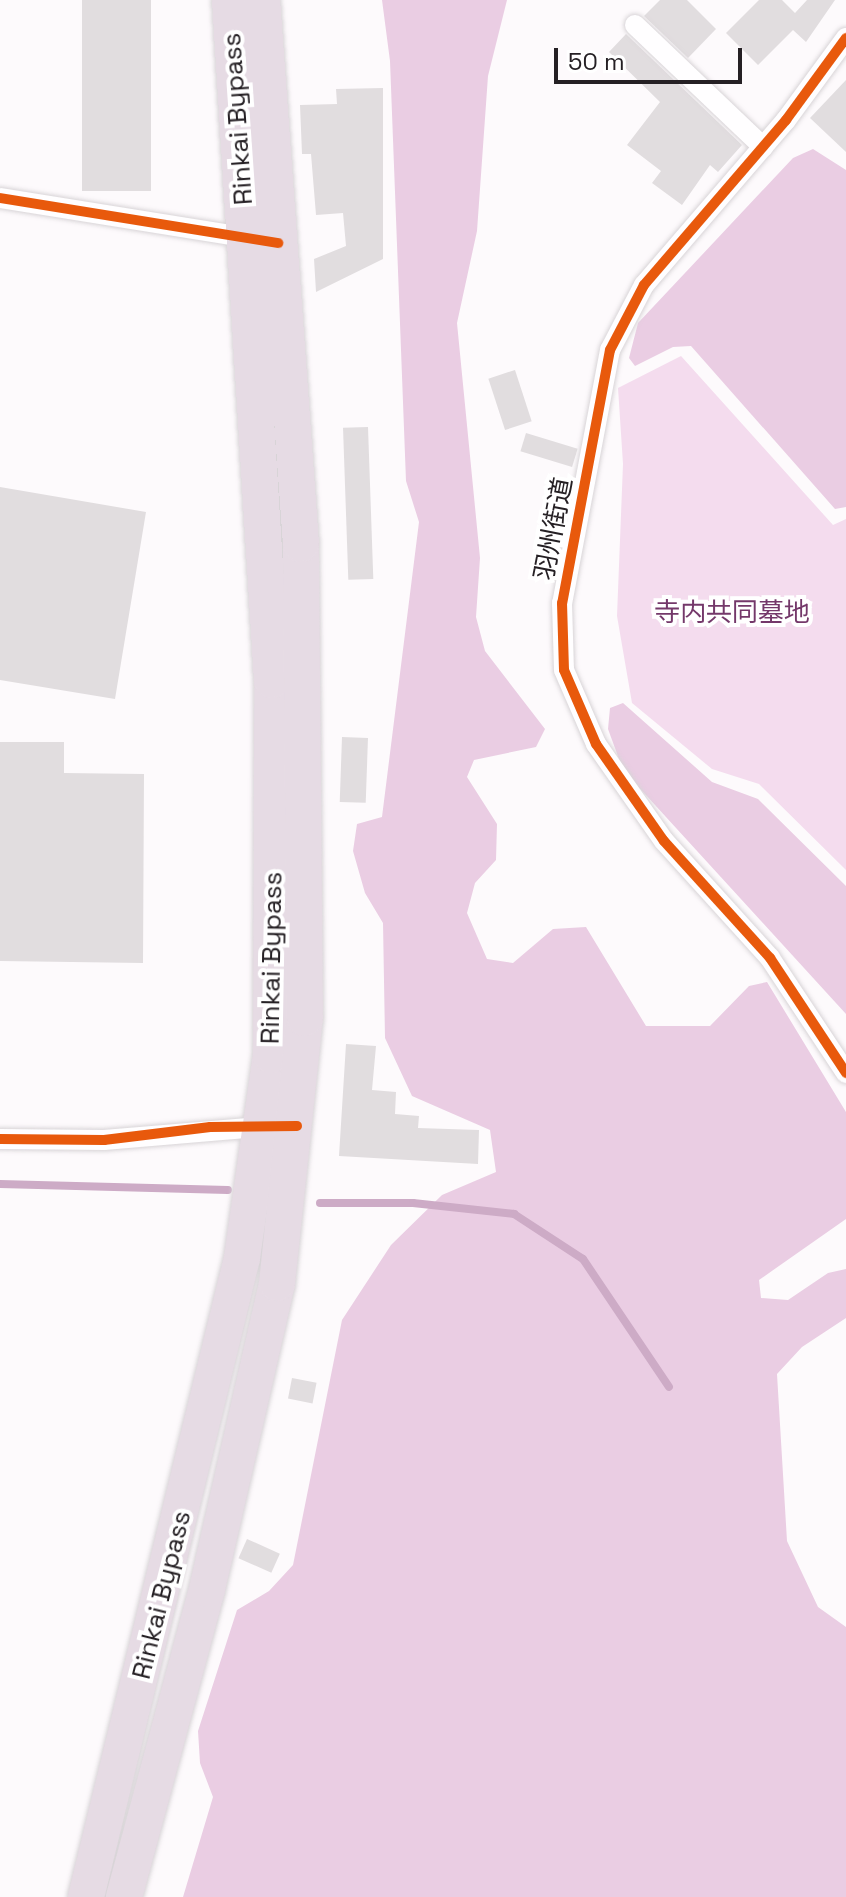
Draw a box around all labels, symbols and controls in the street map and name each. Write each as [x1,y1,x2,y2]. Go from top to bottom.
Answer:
street label: Rinkai Bypass [216,32,260,206]
scale bar [558,32,746,82]
text: 50 m [568,46,625,77]
street label: 羽州街道 [529,475,579,583]
park label: 寺内共同墓地 [654,597,810,629]
street label: Rinkai Bypass [255,871,289,1045]
street label: Rinkai Bypass [126,1508,198,1682]

